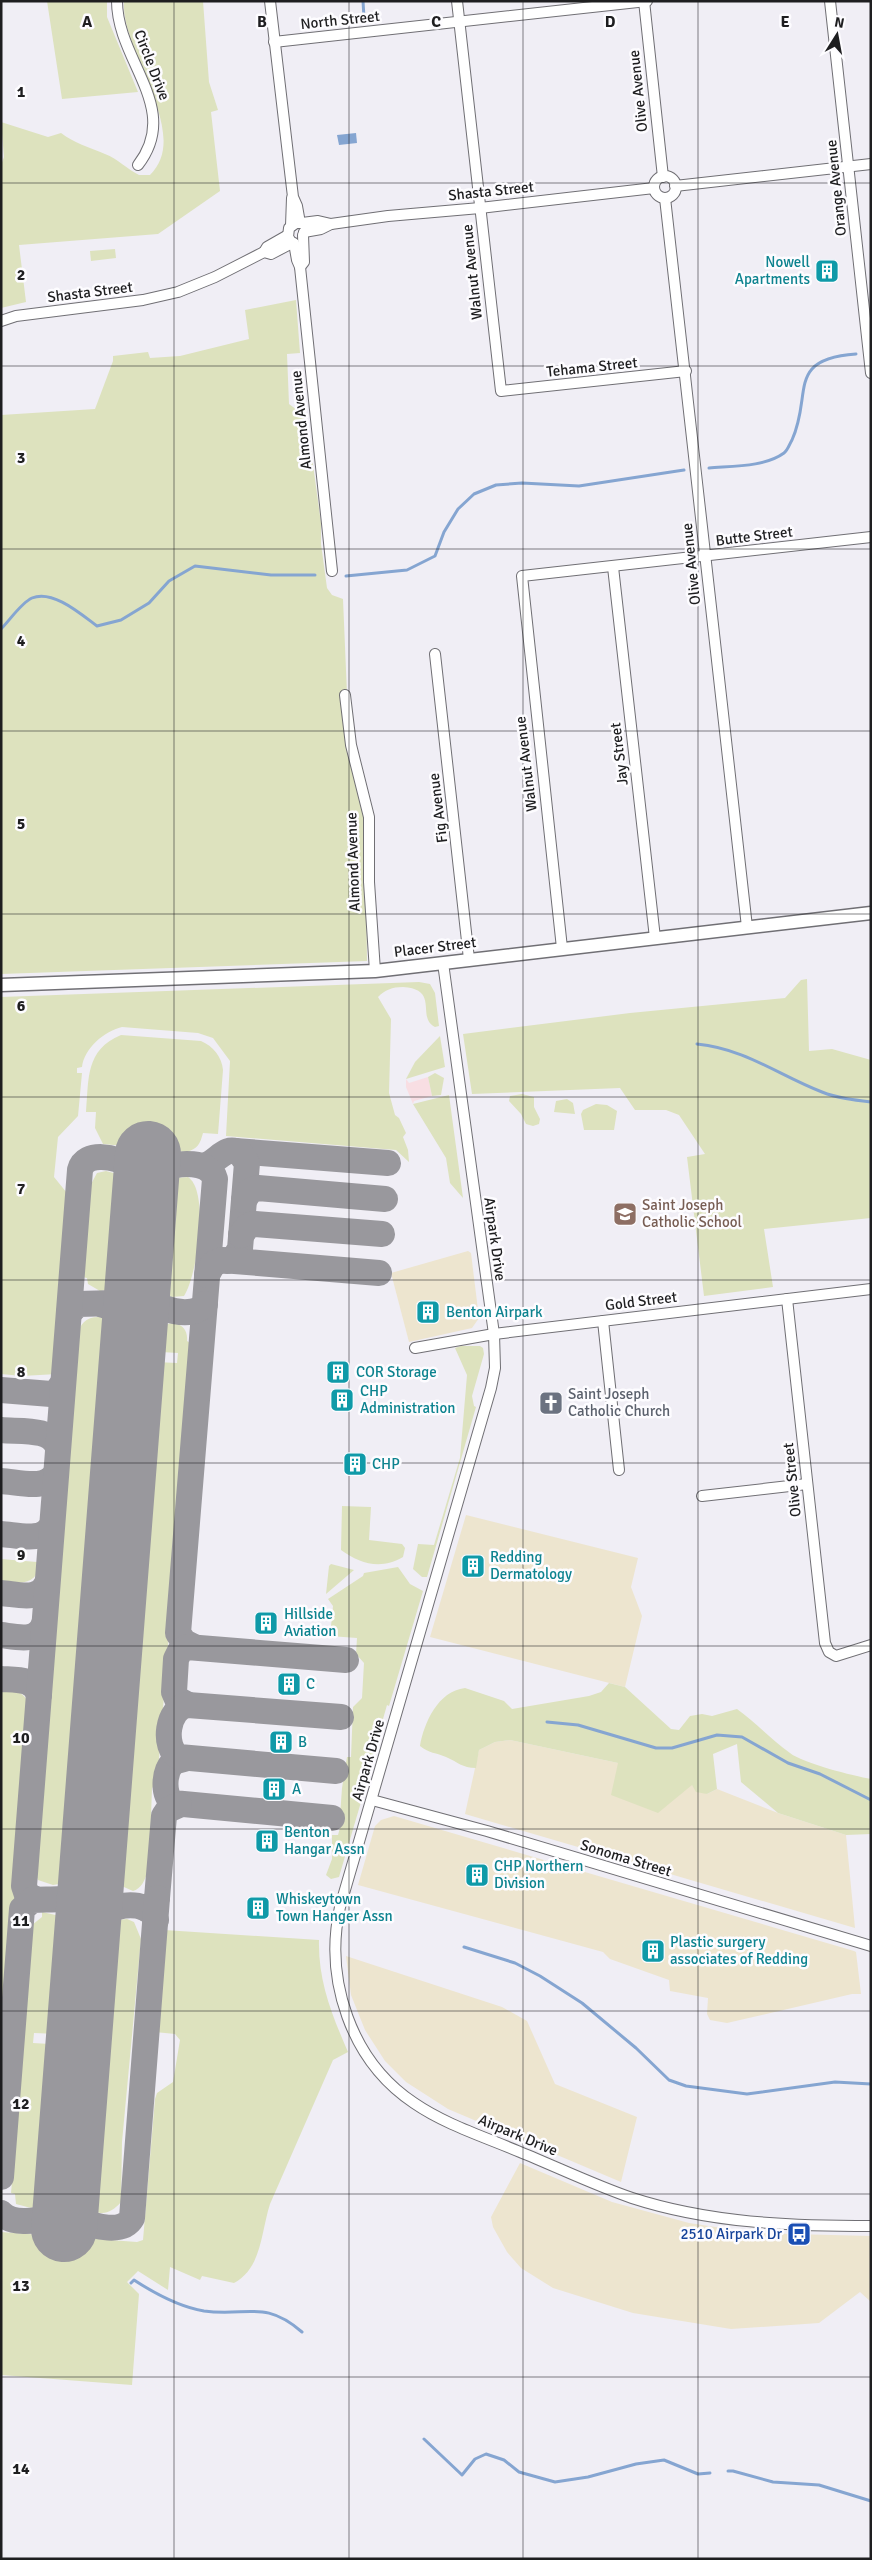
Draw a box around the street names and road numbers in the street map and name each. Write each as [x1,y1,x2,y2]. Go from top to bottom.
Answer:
street label: North Street [299,7,381,33]
street label: Circle Drive [130,27,174,103]
street label: Olive Avenue [625,49,651,133]
street label: Orange Avenue [822,139,850,237]
street label: Shasta Street [447,178,535,204]
street label: Walnut Avenue [458,223,486,321]
street label: Shasta Street [46,278,134,306]
street label: Tehama Street [546,353,638,381]
street label: Almond Avenue [287,370,315,470]
street label: Olive Avenue [678,522,704,606]
street label: Butte Street [714,522,794,550]
street label: Walnut Avenue [511,715,541,813]
street label: Jay Street [606,722,632,786]
street label: Fig Avenue [425,772,451,844]
street label: Almond Avenue [342,812,364,912]
street label: Placer Street [393,933,477,961]
street label: Airpark Drive [480,1196,510,1282]
street label: Gold Street [604,1288,678,1314]
street label: Olive Street [779,1442,805,1518]
street label: Airpark Drive [348,1717,388,1803]
street label: Sonoma Street [578,1836,674,1880]
street label: Airpark Drive [476,2110,560,2160]

